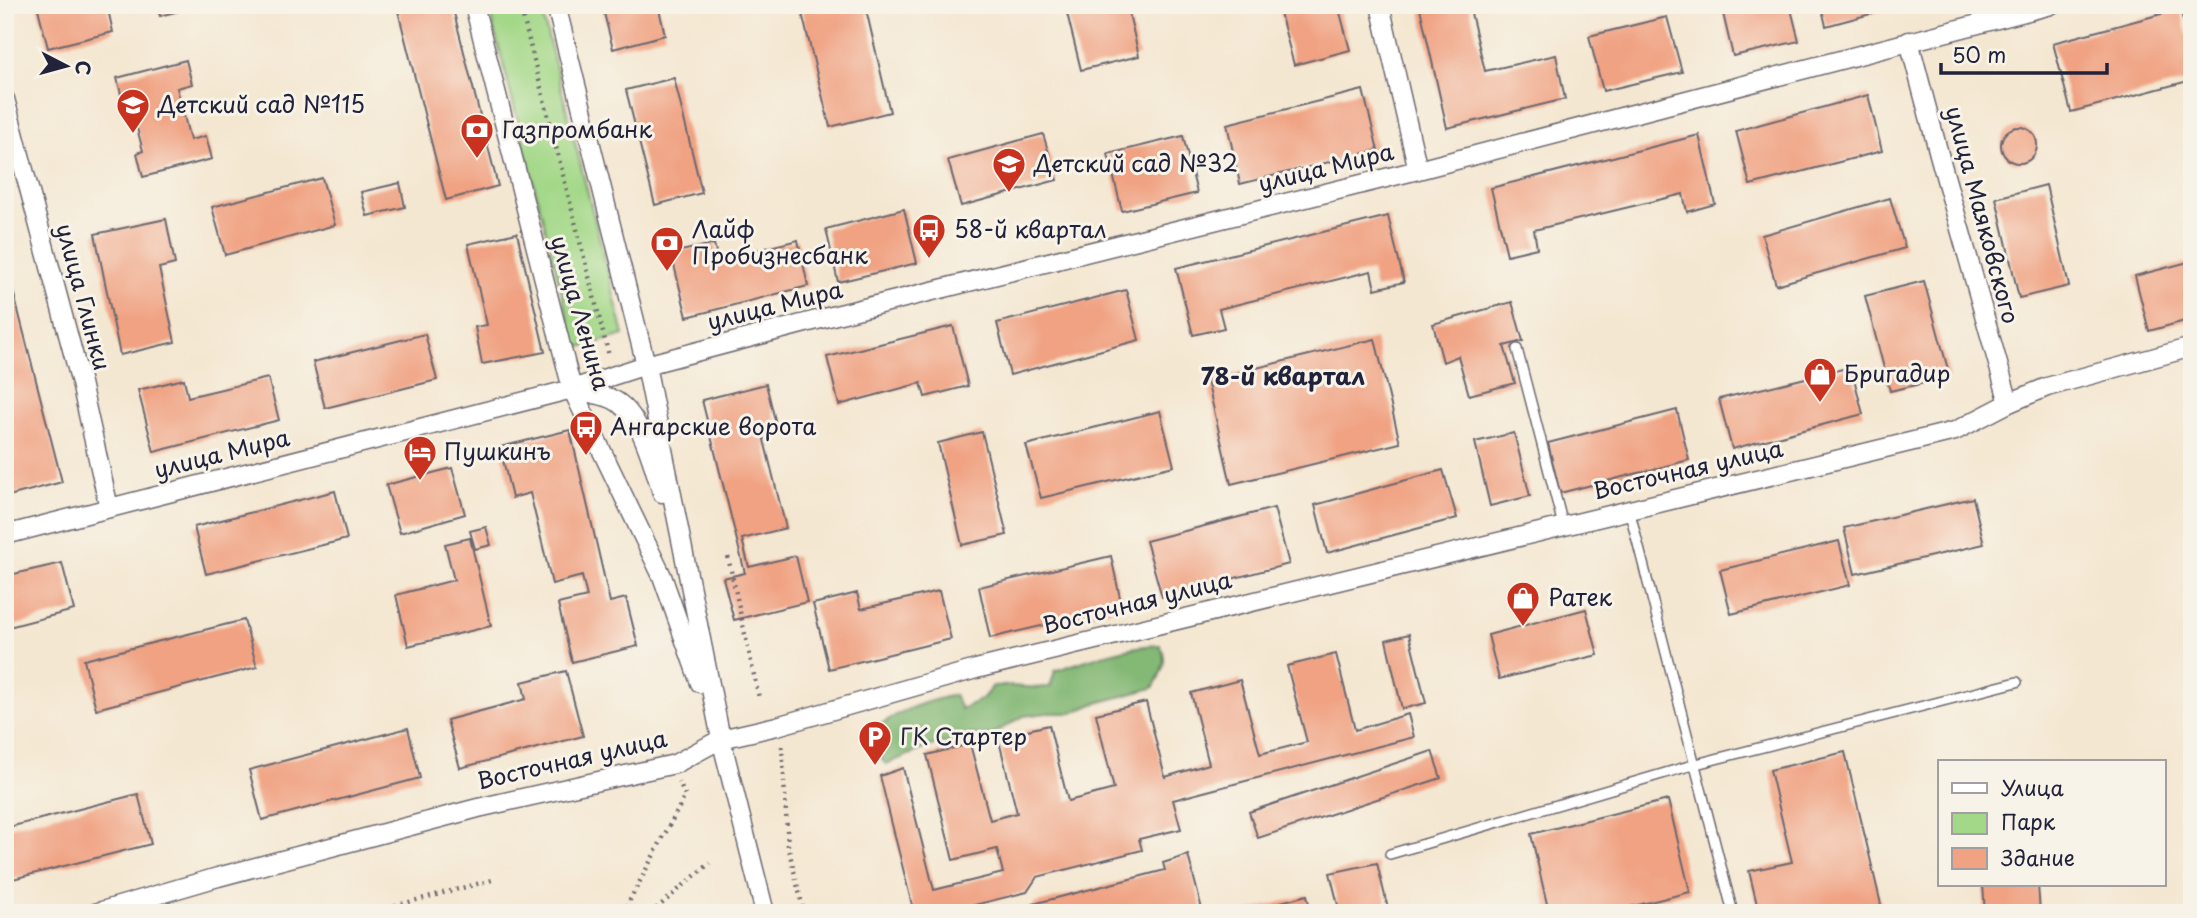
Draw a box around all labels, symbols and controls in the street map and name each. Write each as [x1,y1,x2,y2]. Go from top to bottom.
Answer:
north arrow [32,32,102,102]
scale bar [1941,32,2108,76]
text: 50 m [1952,38,2006,70]
text: С [69,59,99,76]
school or university icon: Детский сад №115 [114,86,152,135]
place label: Детский сад №115 [157,86,365,121]
street label: улица Маяковского [1938,102,2029,327]
bank icon: Газпромбанк [458,111,496,160]
place label: Газпромбанк [502,111,652,146]
street label: улица Мира [1254,133,1398,200]
school or university icon: Детский сад №32 [990,145,1028,194]
place label: Детский сад №32 [1033,145,1238,180]
place label: Лайф Пробизнесбанк [692,211,868,272]
bus stop icon: 58-й квартал [910,211,948,260]
place label: 58-й квартал [954,211,1107,246]
street label: улица Глинки [48,219,121,374]
bank icon: Лайф Пробизнесбанк [648,224,686,273]
street label: улица Ленина [543,231,620,395]
street label: улица Мира [703,271,847,338]
shop icon: Бригадир [1801,355,1839,404]
place label: Бригадир [1844,355,1950,390]
district label: 78-й квартал [1201,357,1365,393]
bus stop icon: Ангарские ворота [567,408,605,457]
place label: Ангарские ворота [610,408,816,443]
street label: улица Мира [150,419,294,486]
street label: Восточная улица [1589,430,1787,507]
hotel icon: Пушкинъ [401,433,439,482]
place label: Пушкинъ [444,433,551,468]
street label: Восточная улица [1038,561,1236,642]
shop icon: Ратек [1504,579,1542,628]
place label: Ратек [1548,579,1613,614]
parking icon: ГК Стартер [856,718,894,767]
place label: ГК Стартер [900,718,1027,753]
street label: Восточная улица [473,720,671,797]
legend [1938,760,2166,886]
text: Улица [2001,771,2064,803]
text: Парк [2001,805,2056,837]
text: Здание [2001,841,2075,873]

